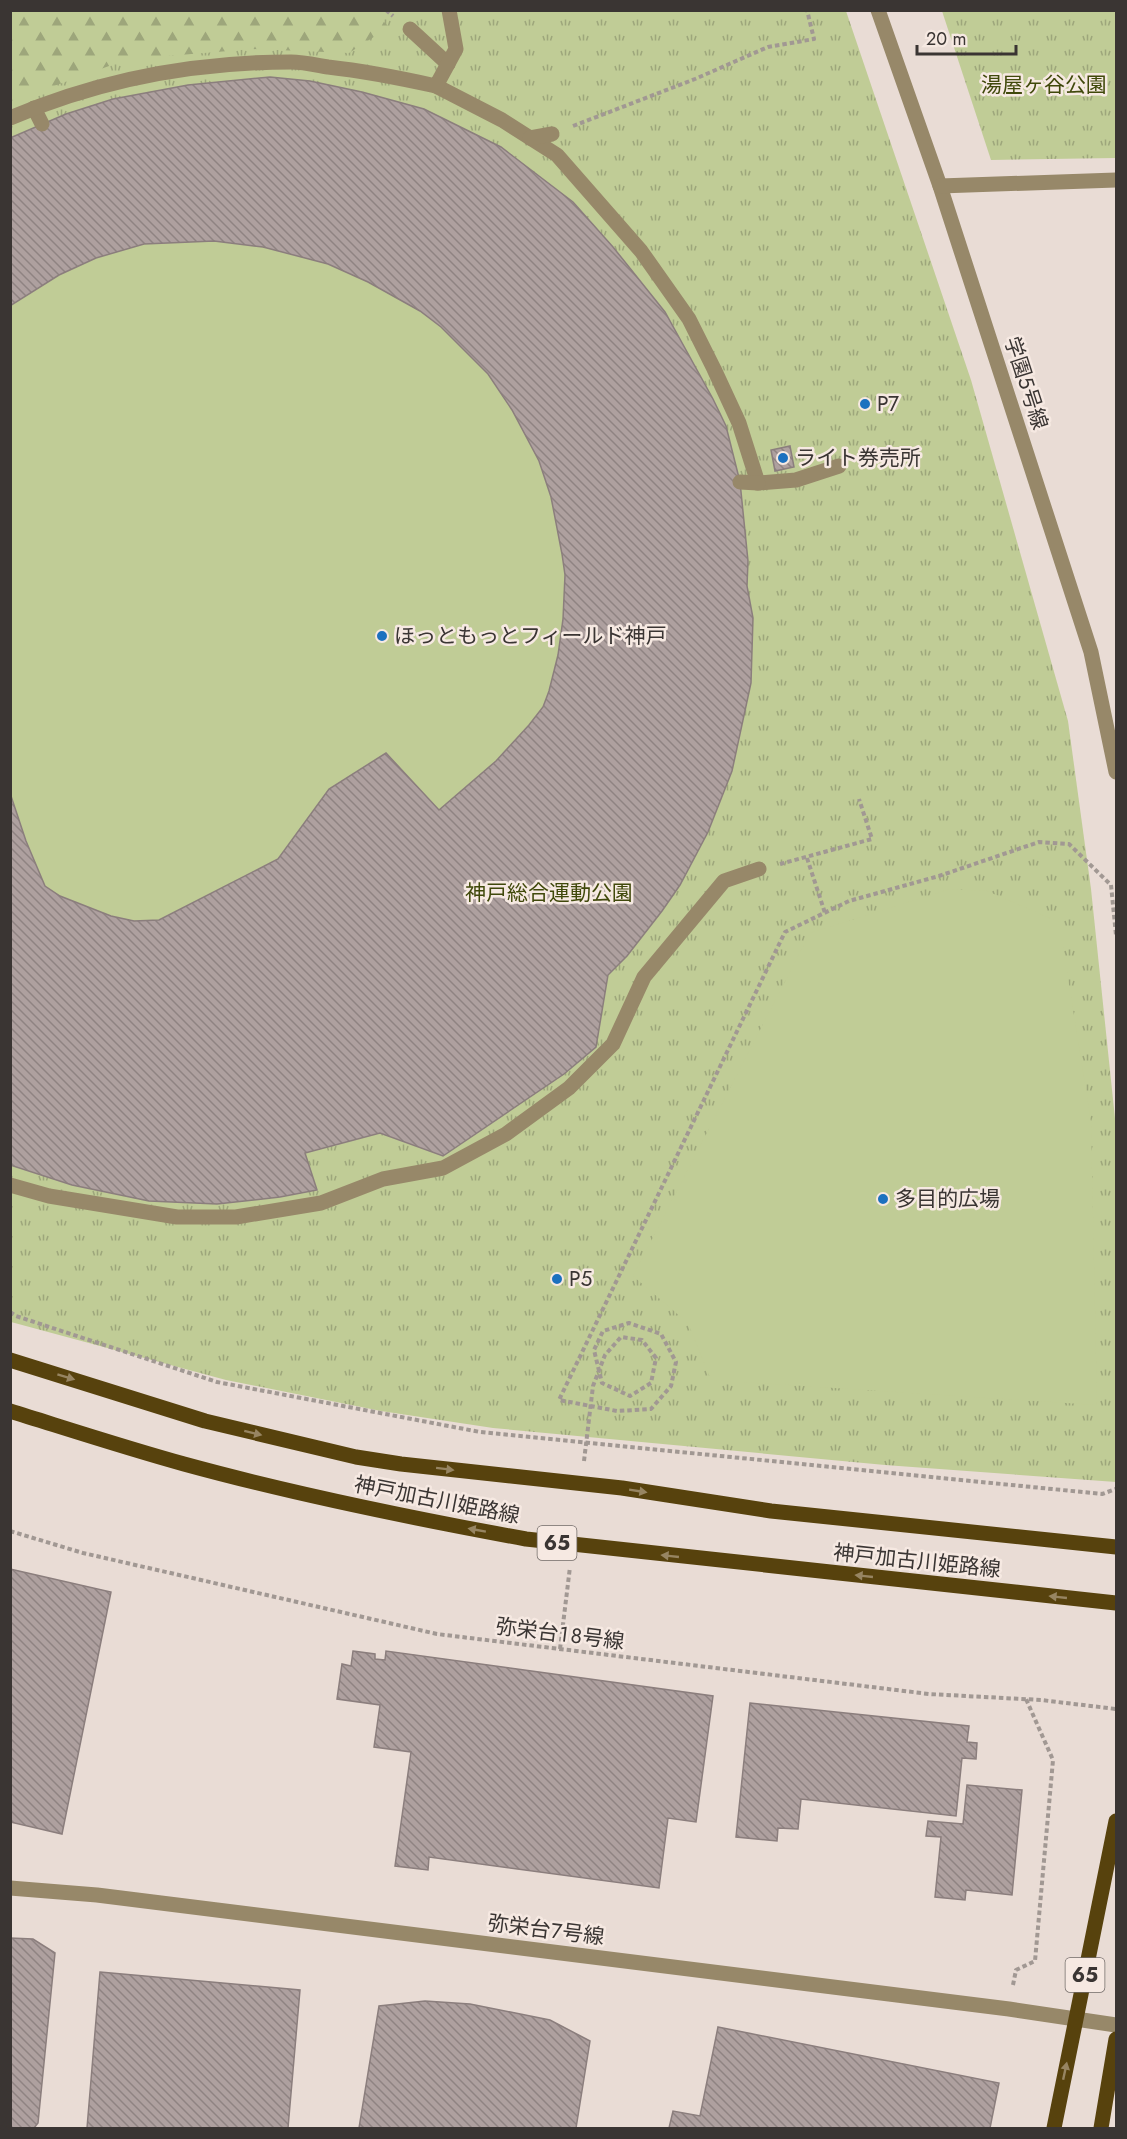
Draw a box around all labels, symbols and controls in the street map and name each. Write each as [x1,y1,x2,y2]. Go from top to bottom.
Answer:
scale bar [917,18,1016,56]
text: 20 m [926,26,966,52]
park label: 湯屋ヶ谷公園 [981,70,1107,100]
street label: 学園５号線 [997,333,1055,433]
place label: P7 [877,389,899,419]
marker: P7 [858,397,872,411]
place label: ライト券売所 [795,443,921,473]
marker: ライト券売所 [776,451,790,465]
place label: ほっともっとフィールド神戸 [394,621,667,651]
marker: ほっともっとフィールド神戸 [375,629,389,643]
park label: 神戸総合運動公園 [465,878,633,908]
place label: 多目的広場 [895,1184,1000,1214]
marker: 多目的広場 [876,1192,890,1206]
place label: P5 [569,1264,592,1294]
marker: P5 [550,1272,564,1286]
one-way arrow [57,1373,75,1383]
one-way arrow [244,1428,263,1438]
one-way arrow [435,1465,454,1474]
street label: 神戸加古川姫路線 [352,1469,522,1531]
one-way arrow [629,1486,648,1495]
one-way arrow [468,1525,487,1534]
road number: 65 [538,1526,576,1560]
street label: 神戸加古川姫路線 [832,1537,1002,1585]
one-way arrow [661,1551,680,1560]
one-way arrow [855,1572,874,1581]
one-way arrow [1049,1592,1068,1602]
street label: 弥栄台１８号線 [494,1611,626,1657]
street label: 弥栄台７号線 [486,1908,606,1952]
road number: 65 [1066,1958,1104,1992]
one-way arrow [1061,2061,1070,2080]

